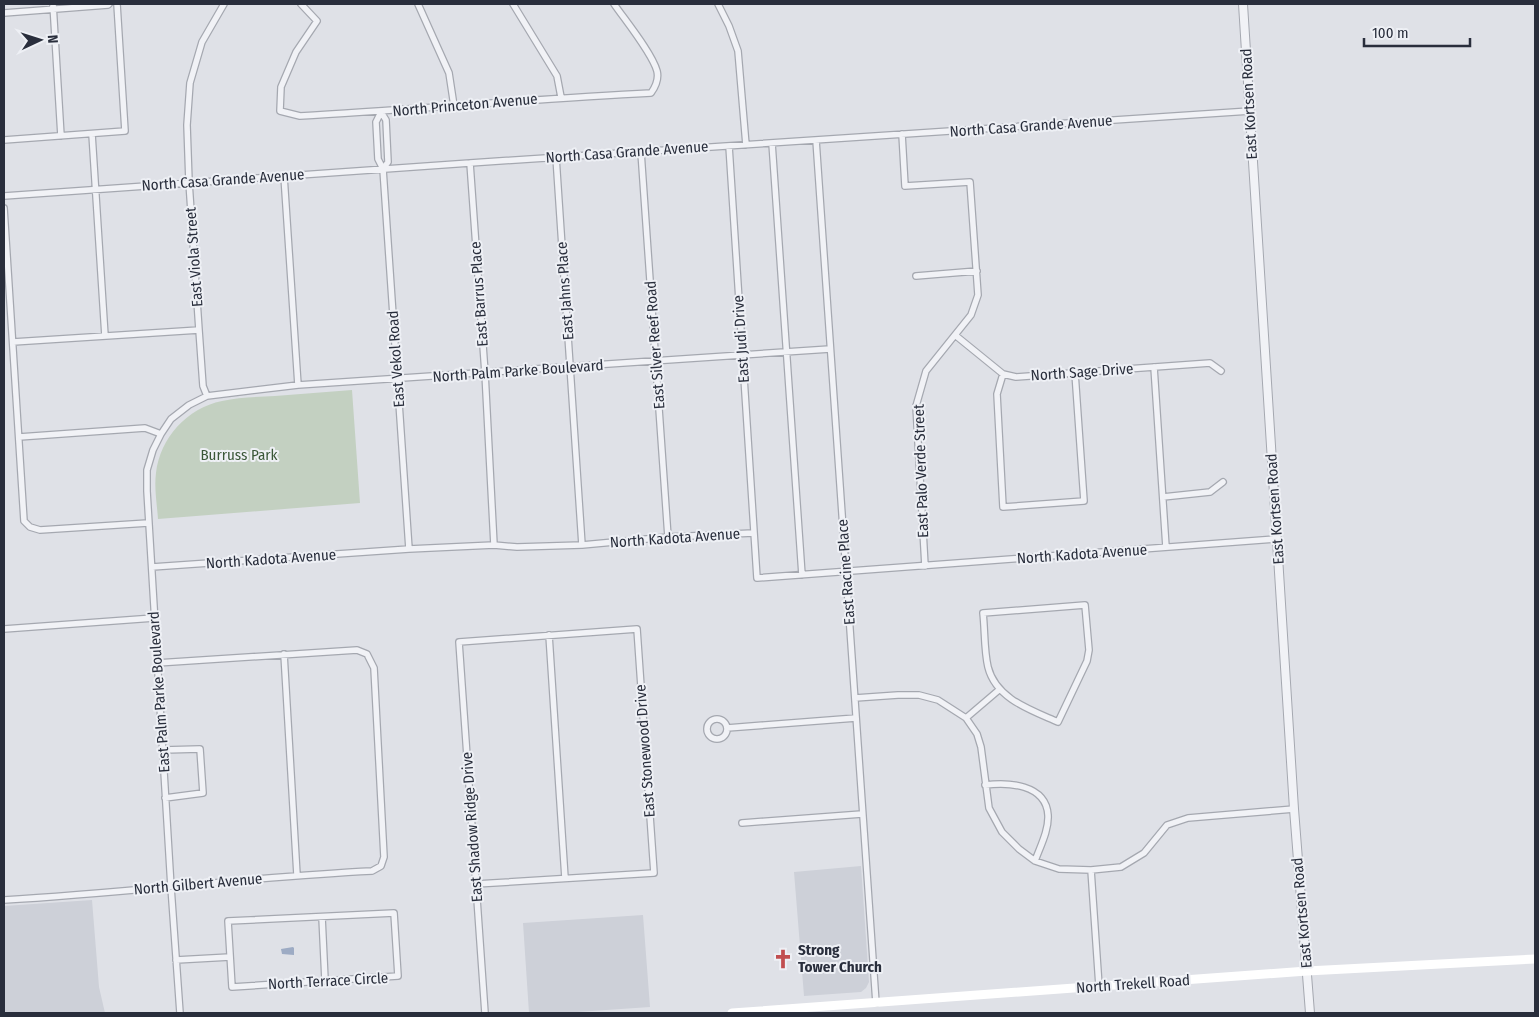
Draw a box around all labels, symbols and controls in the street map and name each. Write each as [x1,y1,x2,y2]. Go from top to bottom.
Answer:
north arrow [15,15,65,65]
scale bar [1364,15,1470,47]
text: 100 m [1372,24,1409,42]
text: N [44,34,61,44]
street label: East Kortsen Road [1237,48,1261,160]
street label: North Princeton Avenue [392,90,538,120]
street label: North Casa Grande Avenue [949,111,1113,141]
street label: North Casa Grande Avenue [545,137,709,167]
street label: North Casa Grande Avenue [141,165,305,195]
street label: East Viola Street [182,206,206,307]
street label: East Barrus Place [466,241,492,347]
street label: East Jahns Place [553,241,577,341]
street label: East Silver Reef Road [642,280,668,410]
street label: East Judi Drive [729,294,753,384]
street label: East Vekol Road [384,310,408,408]
street label: North Palm Parke Boulevard [432,356,604,386]
street label: North Sage Drive [1030,359,1134,385]
street label: East Palo Verde Street [910,404,932,538]
park label: Burruss Park [200,446,278,464]
street label: East Kortsen Road [1262,453,1288,565]
street label: East Racine Place [833,519,859,625]
street label: North Kadota Avenue [609,524,741,552]
street label: North Kadota Avenue [1016,540,1148,568]
street label: North Kadota Avenue [205,545,337,573]
street label: East Palm Parke Boulevard [144,611,174,773]
street label: East Stonewood Drive [631,684,659,818]
street label: East Shadow Ridge Drive [458,751,486,903]
street label: East Kortsen Road [1288,857,1316,969]
street label: North Gilbert Avenue [133,869,263,899]
place label: Strong Tower Church [798,941,882,976]
church icon: Strong Tower Church [772,948,794,970]
street label: North Terrace Circle [267,969,389,993]
street label: North Trekell Road [1075,971,1191,997]

